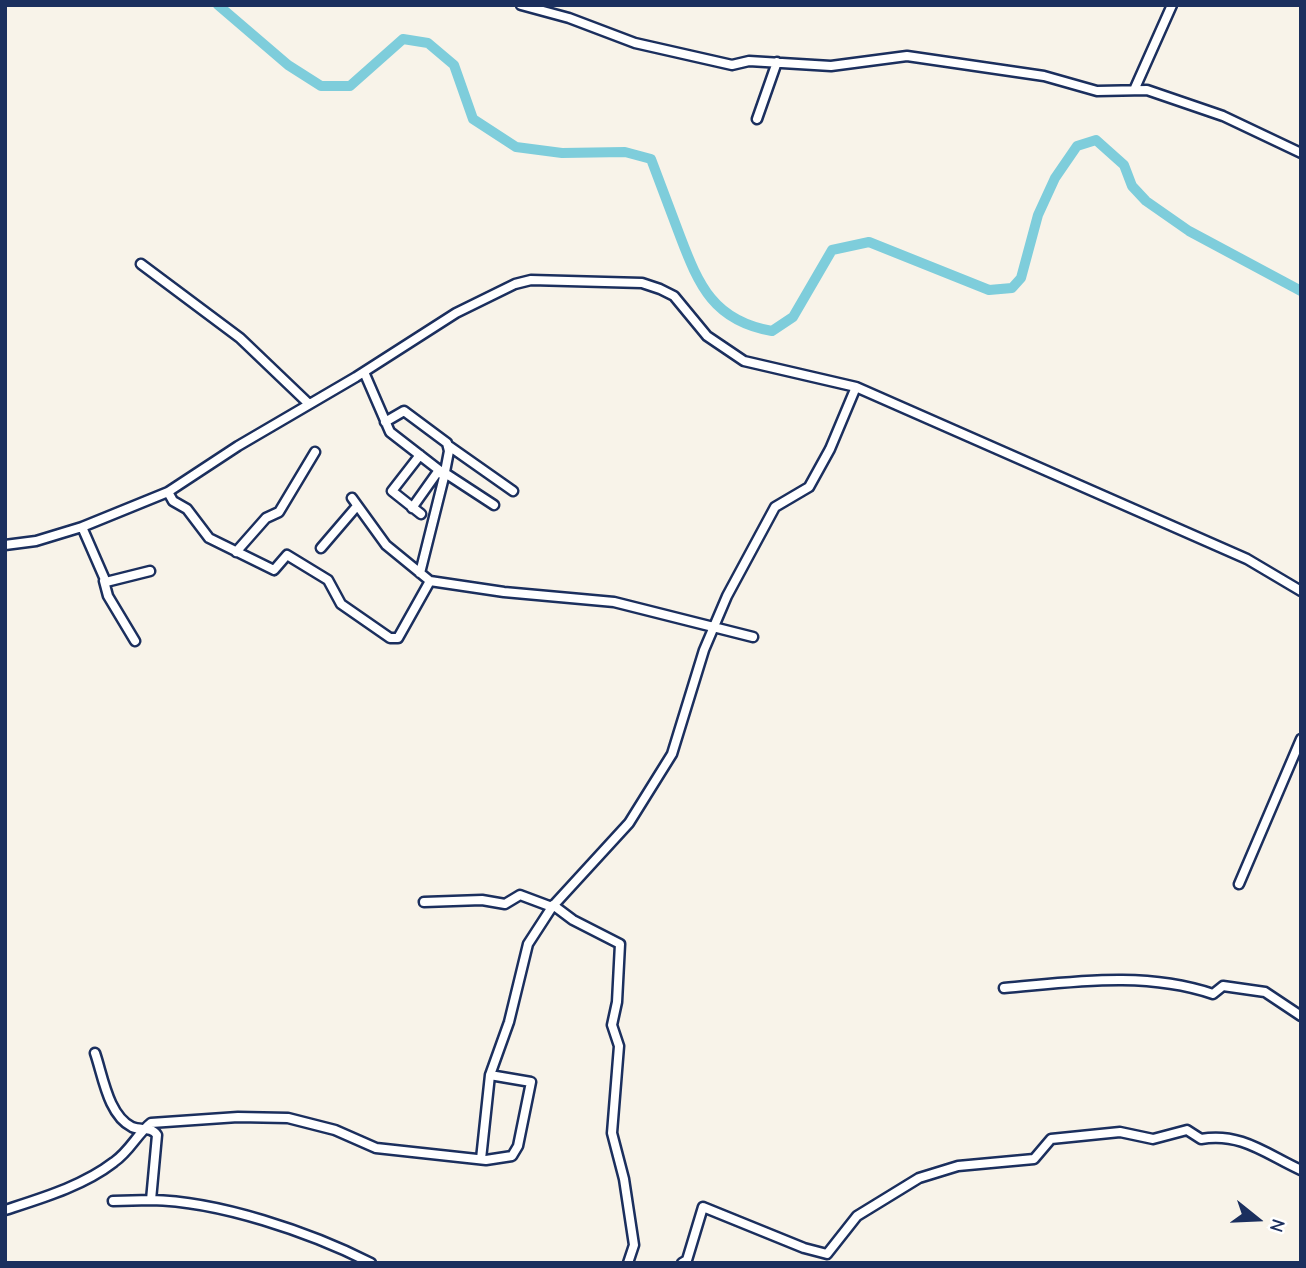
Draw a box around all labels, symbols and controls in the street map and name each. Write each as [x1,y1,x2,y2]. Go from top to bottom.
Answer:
north arrow [1222,1184,1292,1254]
text: N [1265,1216,1289,1235]

